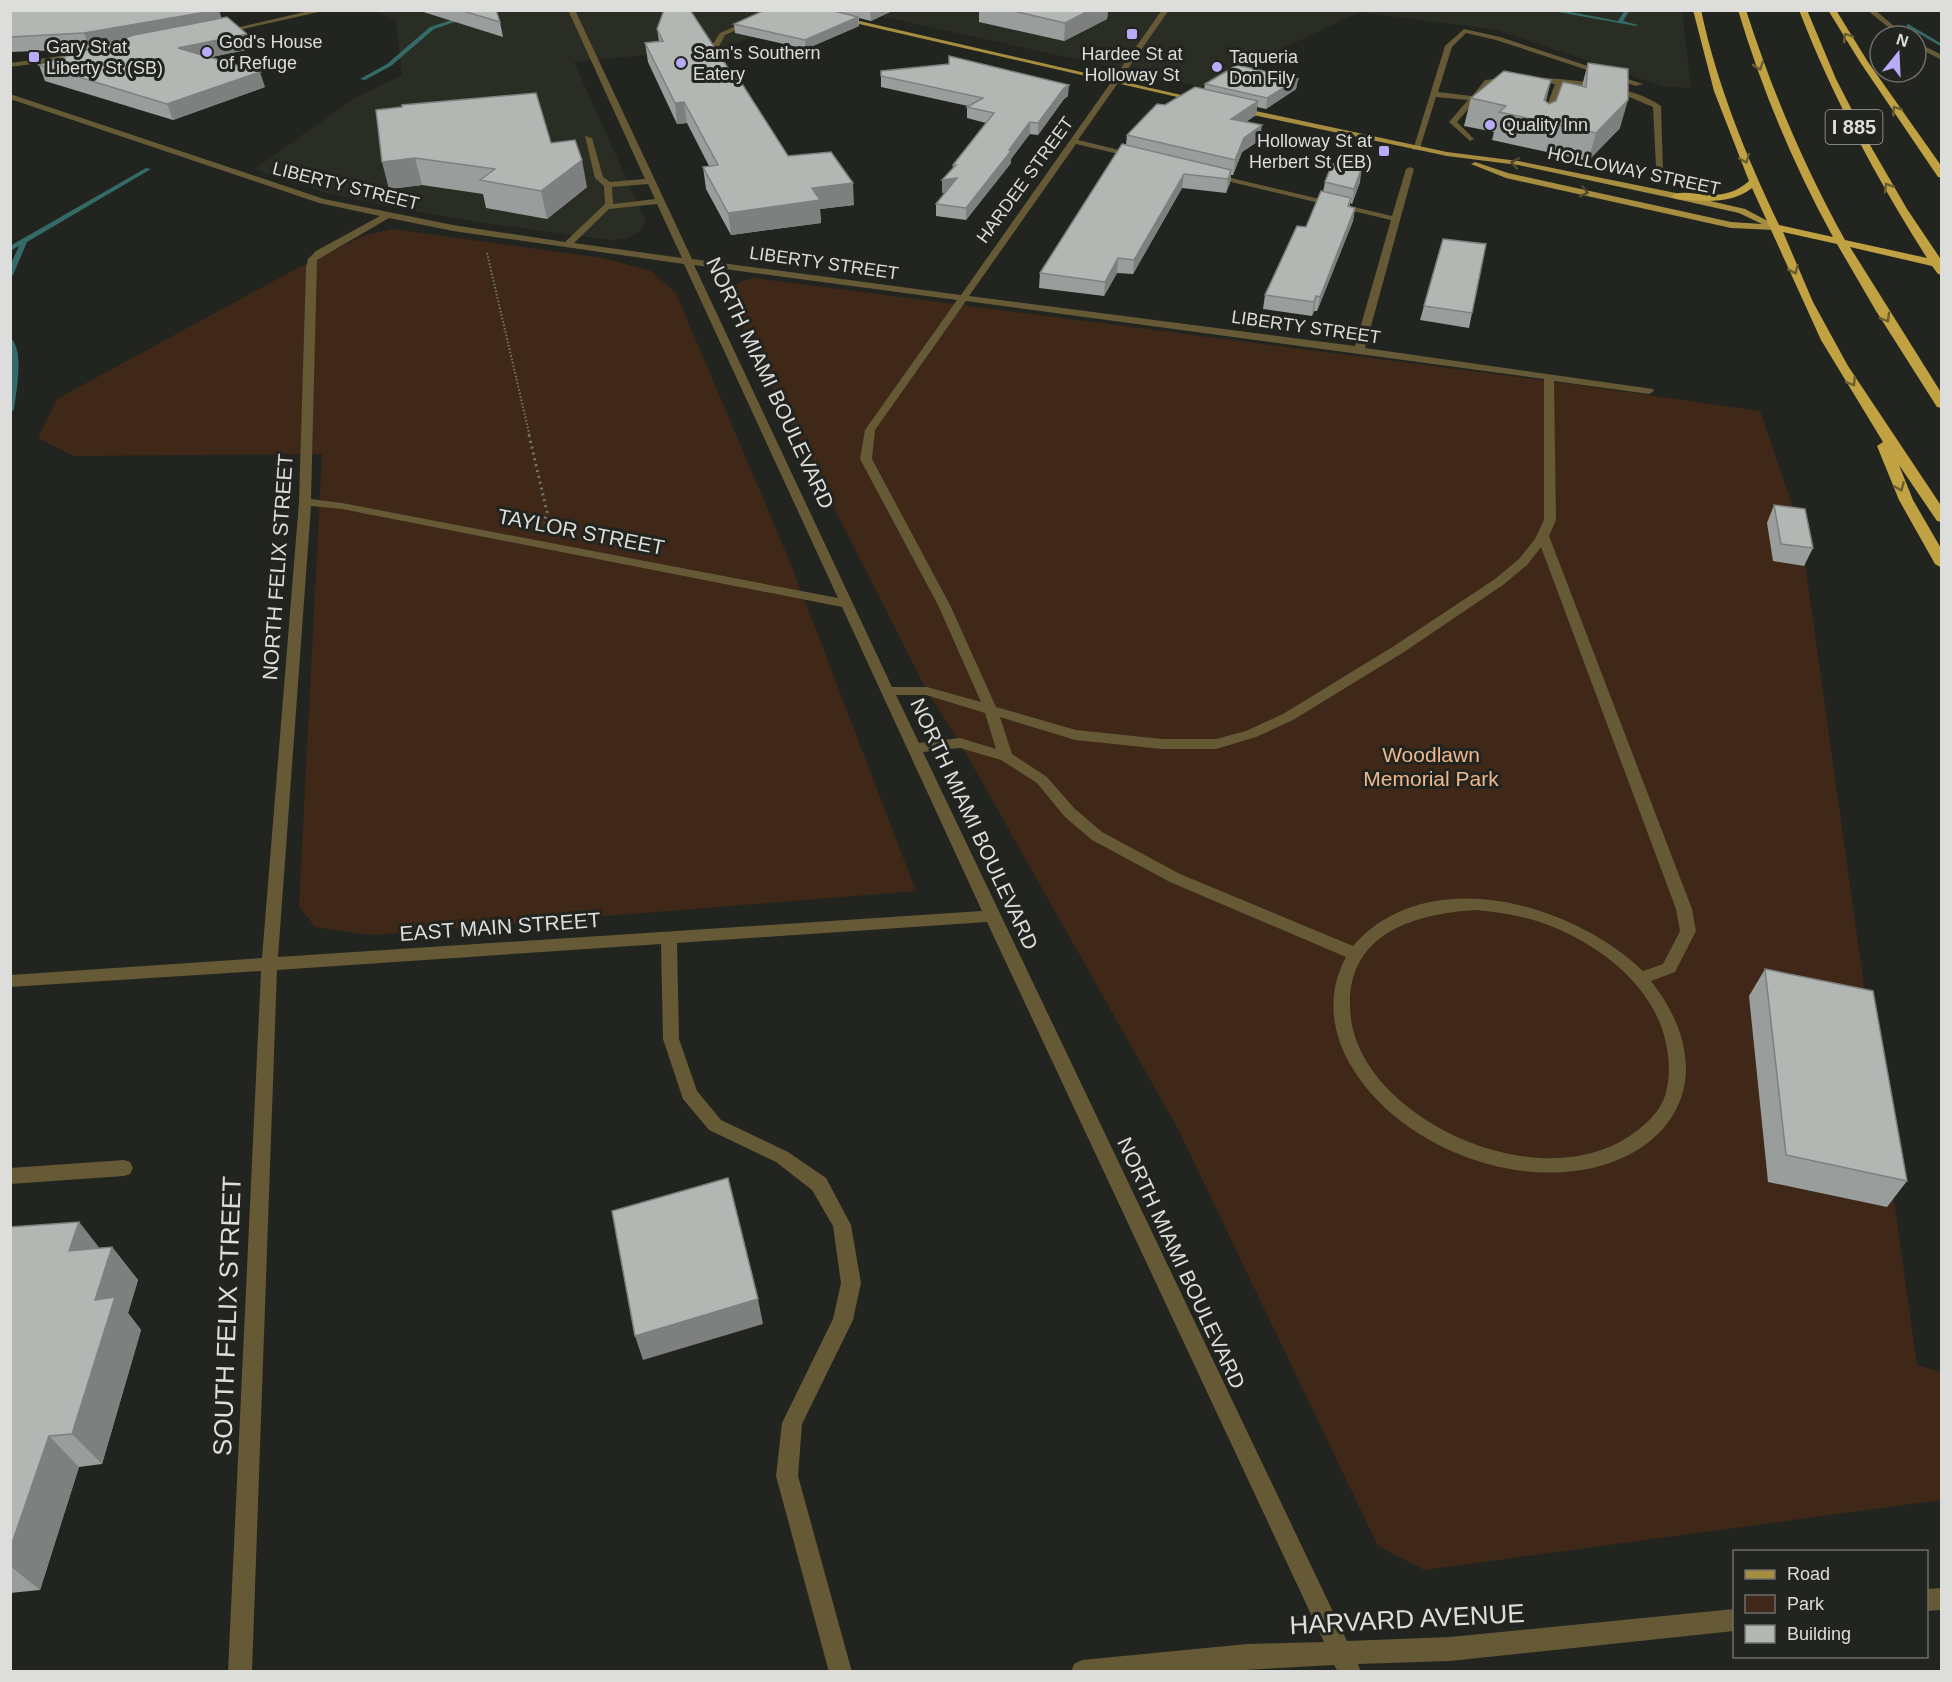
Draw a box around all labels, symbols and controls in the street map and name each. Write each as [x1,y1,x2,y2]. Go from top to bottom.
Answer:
north arrow [1868,24,1928,84]
marker: Hardee St at Holloway St [1125,27,1139,41]
text: N [1894,30,1911,50]
place label: God's House of Refuge [219,32,323,73]
one-way arrow [1843,33,1855,43]
place label: Gary St at Liberty St (SB) [46,37,163,78]
place label: Sam's Southern Eatery [693,43,821,84]
place label: Hardee St at Holloway St [1081,44,1183,85]
marker: God's House of Refuge [200,45,214,59]
place label: Taqueria Don Fily [1229,47,1299,88]
marker: Gary St at Liberty St (SB) [27,50,41,64]
marker: Sam's Southern Eatery [674,56,688,70]
marker: Taqueria Don Fily [1210,60,1224,74]
one-way arrow [1752,60,1765,71]
one-way arrow [1893,105,1904,116]
road number: I 885 [1826,110,1882,144]
street label: HARDEE STREET [973,113,1077,247]
place label: Quality Inn [1502,115,1588,135]
marker: Quality Inn [1483,118,1497,132]
place label: Holloway St at Herbert St (EB) [1249,131,1372,172]
street label: HOLLOWAY STREET [1546,143,1722,199]
marker: Holloway St at Herbert St (EB) [1377,144,1391,158]
one-way arrow [1738,153,1750,164]
street label: LIBERTY STREET [271,158,421,214]
one-way arrow [1511,158,1520,170]
one-way arrow [1883,183,1895,193]
one-way arrow [1578,185,1588,198]
street label: LIBERTY STREET [748,243,900,283]
street label: NORTH MIAMI BOULEVARD [702,253,839,512]
one-way arrow [1787,263,1799,274]
street label: LIBERTY STREET [1230,307,1382,347]
one-way arrow [1879,312,1890,322]
one-way arrow [1845,375,1856,386]
street label: NORTH FELIX STREET [258,453,297,681]
one-way arrow [1893,481,1905,492]
street label: TAYLOR STREET [496,504,667,559]
street label: NORTH MIAMI BOULEVARD [906,694,1043,953]
park label: Woodlawn Memorial Park [1363,743,1499,790]
street label: EAST MAIN STREET [399,908,601,945]
street label: NORTH MIAMI BOULEVARD [1113,1133,1250,1392]
street label: SOUTH FELIX STREET [207,1175,247,1457]
legend [1733,1550,1928,1658]
text: Road [1787,1564,1830,1584]
text: Park [1787,1594,1825,1614]
street label: HARVARD AVENUE [1289,1598,1525,1640]
text: Building [1787,1624,1851,1644]

